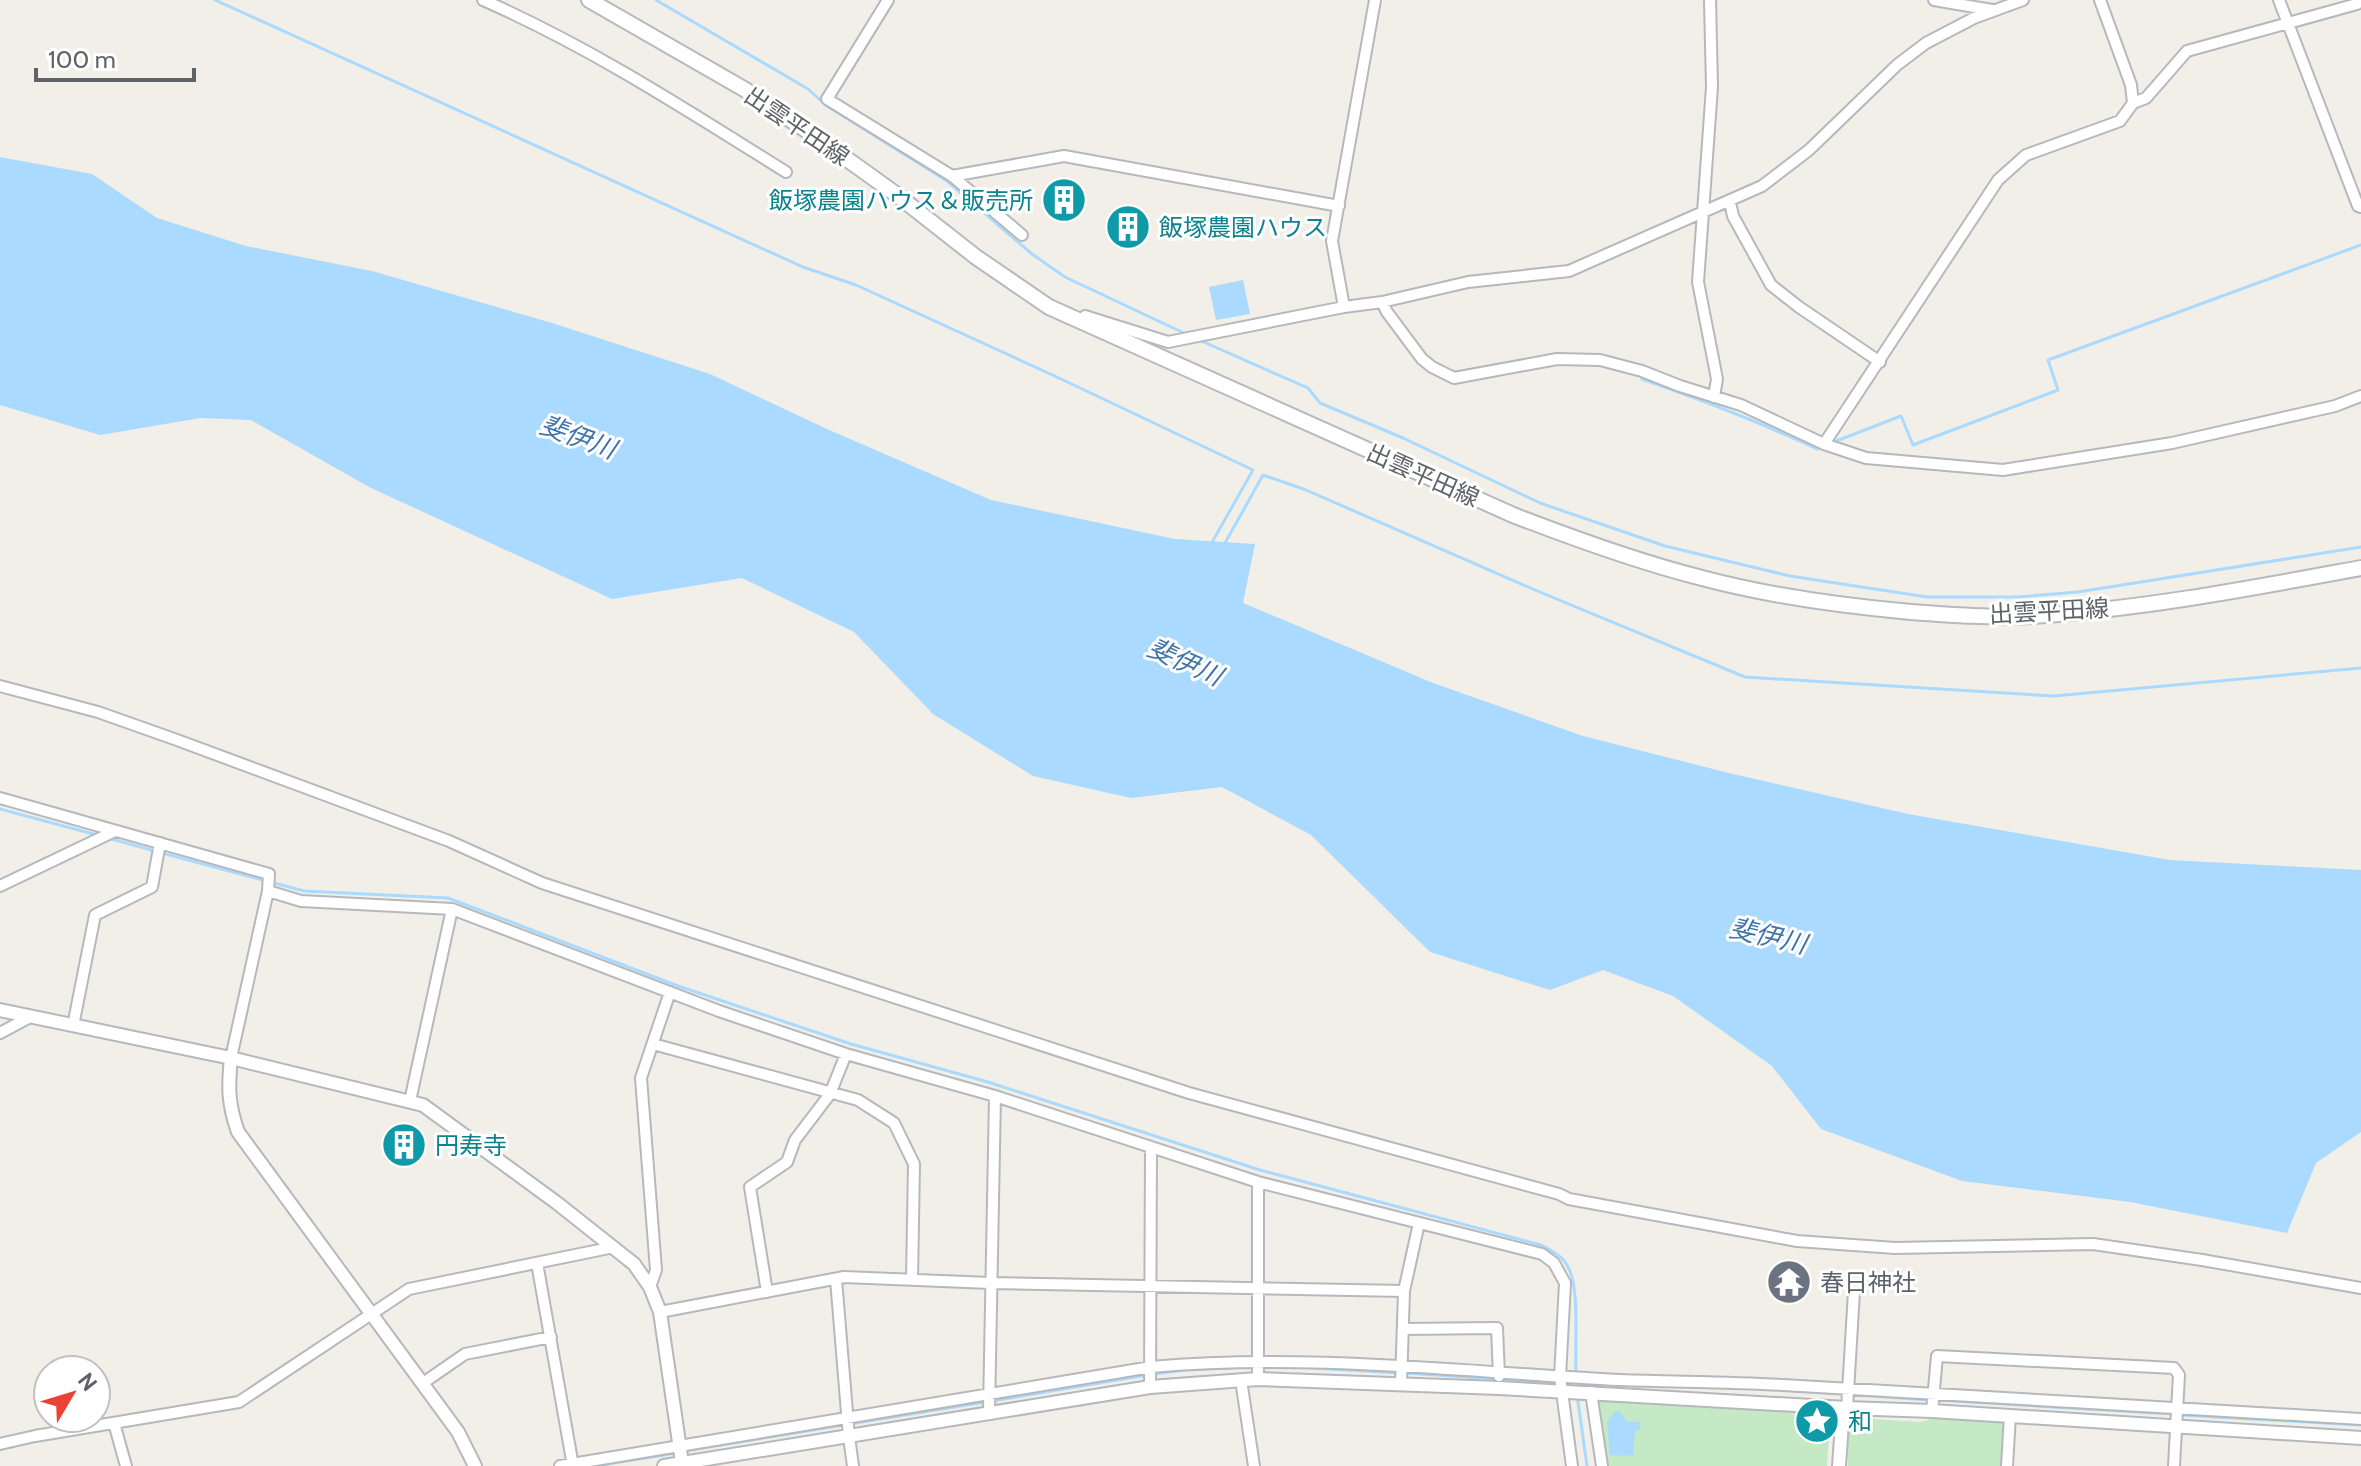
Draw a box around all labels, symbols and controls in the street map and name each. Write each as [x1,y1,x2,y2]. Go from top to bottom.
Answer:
scale bar [36,32,194,82]
text: 100 m [48,45,116,74]
street label: 出雲平田線 [739,80,855,172]
building icon: 飯塚農園ハウス＆販売所 [1040,176,1088,224]
place label: 飯塚農園ハウス＆販売所 [769,186,1033,215]
building icon: 飯塚農園ハウス [1104,203,1152,251]
place label: 飯塚農園ハウス [1159,213,1327,242]
water label: 斐伊川 [536,409,623,466]
street label: 出雲平田線 [1362,437,1484,513]
street label: 出雲平田線 [1988,593,2110,629]
water label: 斐伊川 [1143,632,1230,694]
water label: 斐伊川 [1726,912,1813,961]
building icon: 円寿寺 [380,1121,428,1169]
place label: 円寿寺 [435,1131,507,1160]
temple icon: 春日神社 [1765,1258,1813,1306]
place label: 春日神社 [1820,1268,1916,1297]
north arrow [32,1354,112,1434]
text: N [72,1368,103,1396]
place icon: 和 [1793,1397,1841,1445]
place label: 和 [1848,1407,1872,1436]

